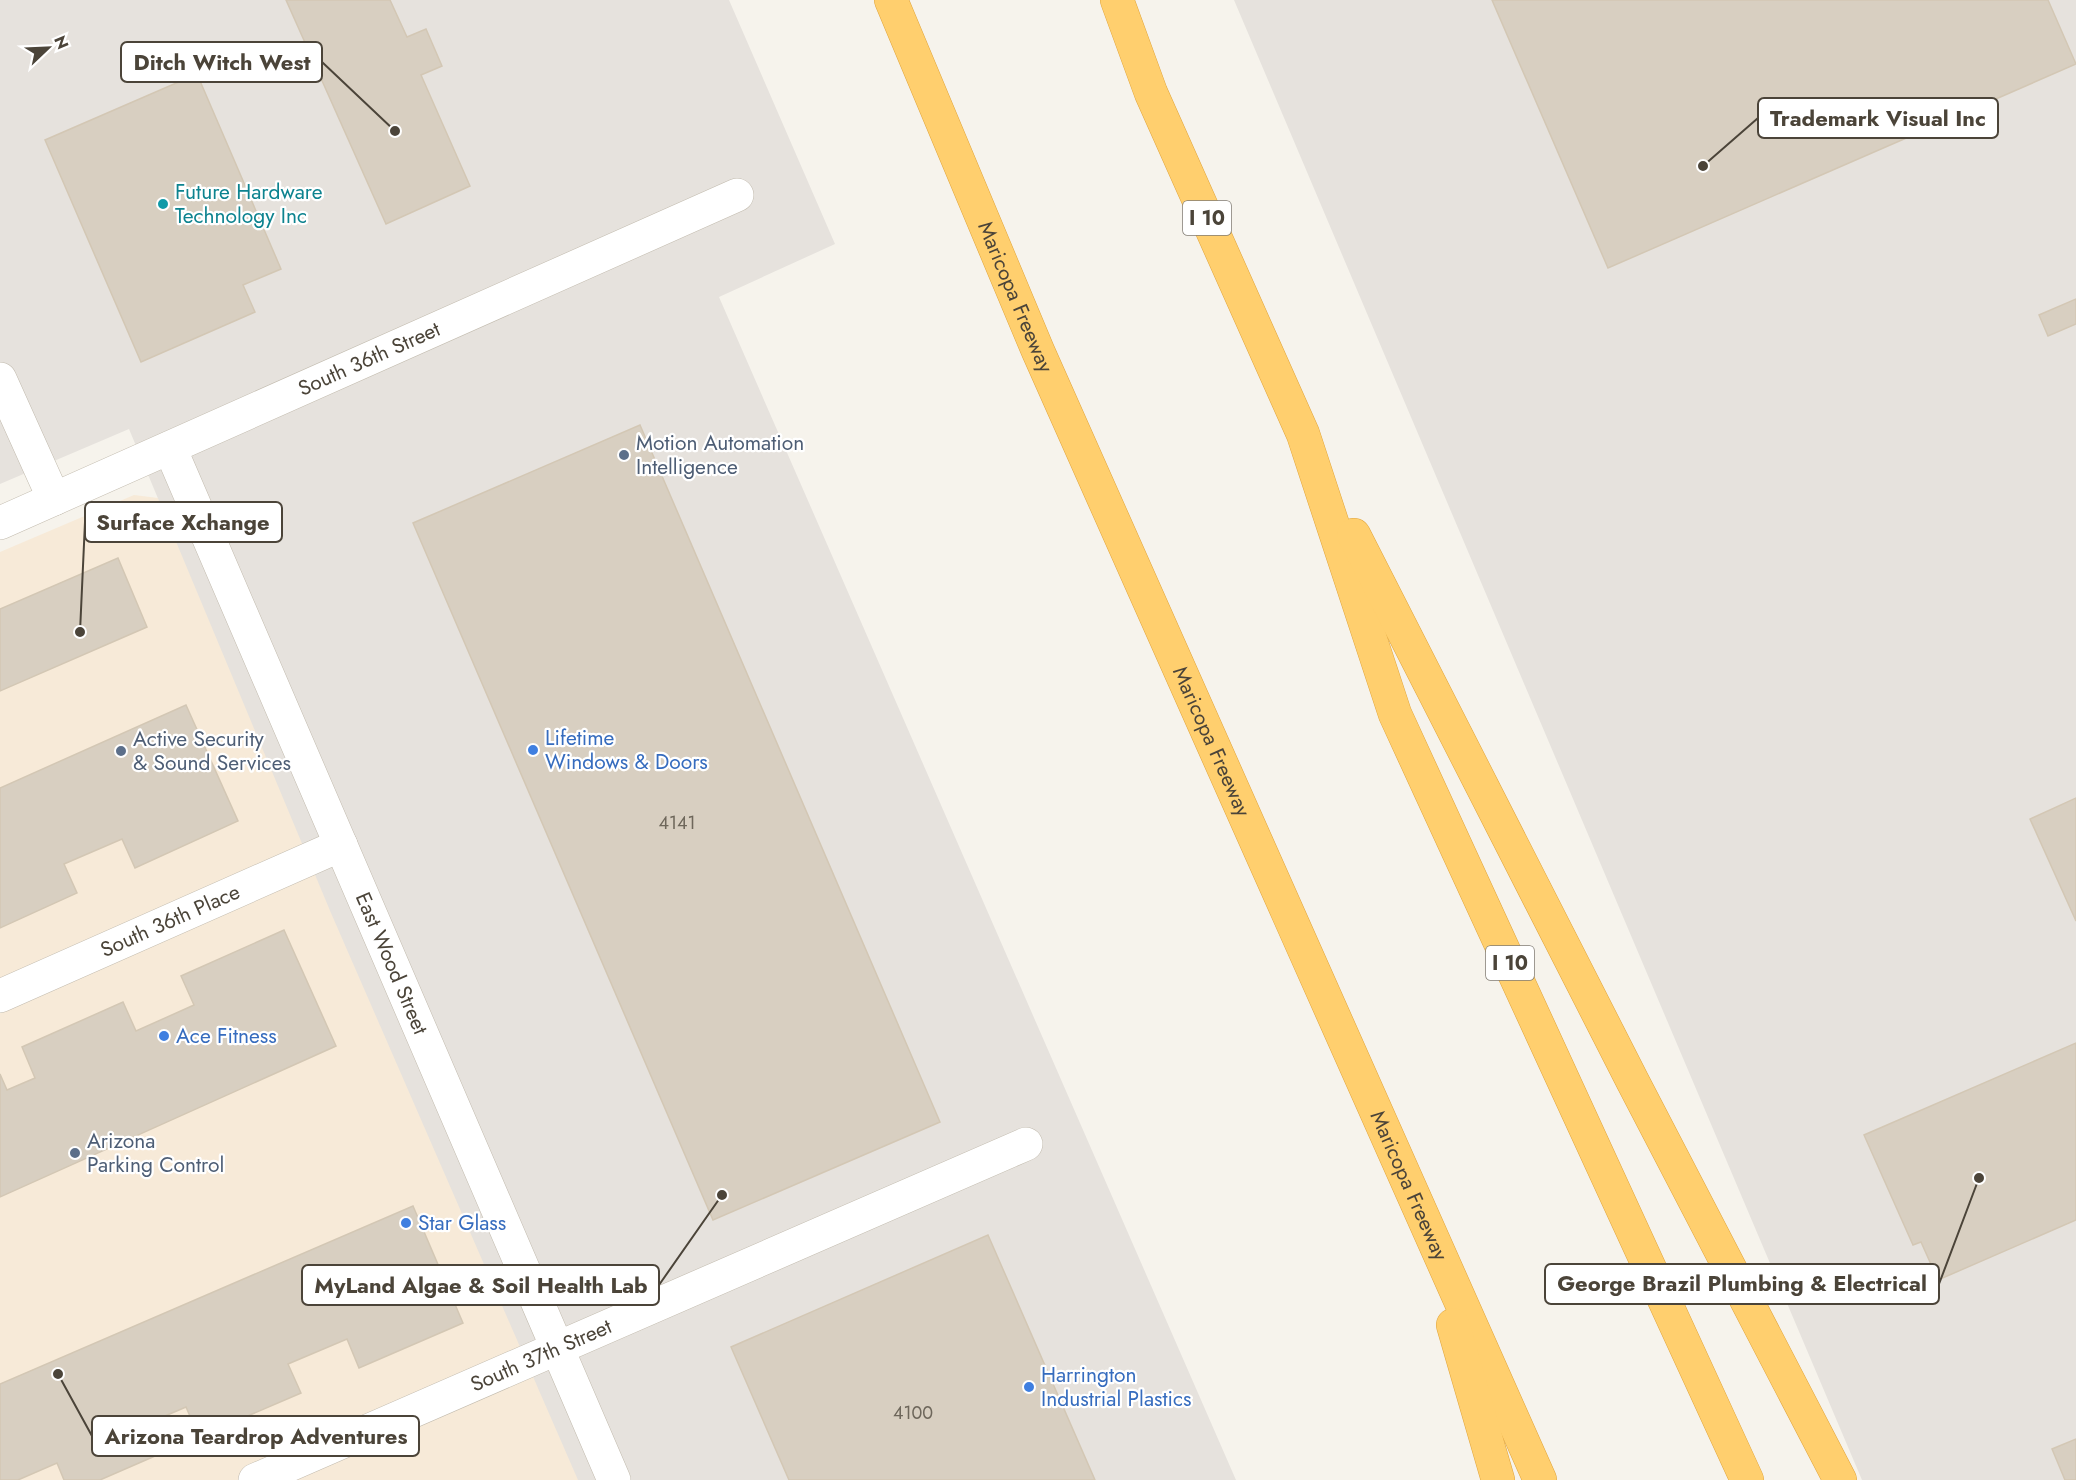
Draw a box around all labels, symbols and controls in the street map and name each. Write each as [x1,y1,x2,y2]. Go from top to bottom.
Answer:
north arrow [18,18,78,78]
text: N [48,32,74,53]
callout: Ditch Witch West [121,42,322,82]
text: Ditch Witch West [134,46,310,78]
callout: Trademark Visual Inc [1758,98,1998,138]
text: Trademark Visual Inc [1770,102,1986,134]
place label: Future Hardware Technology Inc [175,177,323,231]
marker: Future Hardware Technology Inc [156,197,170,211]
road number: I 10 [1183,201,1231,235]
street label: Maricopa Freeway [970,217,1061,378]
street label: South 36th Street [293,314,445,403]
place label: Motion Automation Intelligence [636,428,804,482]
marker: Motion Automation Intelligence [617,448,631,462]
callout: Surface Xchange [85,502,282,542]
text: Surface Xchange [96,506,270,538]
street label: Maricopa Freeway [1165,662,1259,822]
place label: Lifetime Windows & Doors [545,723,708,777]
place label: Active Security & Sound Services [133,724,291,778]
marker: Lifetime Windows & Doors [526,743,540,757]
marker: Active Security & Sound Services [114,744,128,758]
house number: 4141 [658,810,696,836]
street label: South 36th Place [96,877,245,965]
street label: East Wood Street [348,888,436,1039]
road number: I 10 [1486,946,1534,980]
place label: Ace Fitness [176,1021,277,1051]
marker: Ace Fitness [157,1029,171,1043]
street label: Maricopa Freeway [1363,1106,1456,1266]
place label: Arizona Parking Control [87,1126,224,1180]
marker: Arizona Parking Control [68,1146,82,1160]
place label: Star Glass [418,1208,506,1238]
marker: Star Glass [399,1216,413,1230]
callout: George Brazil Plumbing & Electrical [1545,1264,1939,1304]
callout: MyLand Algae & Soil Health Lab [302,1265,659,1305]
text: George Brazil Plumbing & Electrical [1557,1267,1927,1299]
text: MyLand Algae & Soil Health Lab [314,1269,648,1301]
street label: South 37th Street [466,1311,616,1399]
place label: Harrington Industrial Plastics [1041,1360,1191,1414]
marker: Harrington Industrial Plastics [1022,1380,1036,1394]
house number: 4100 [893,1400,933,1426]
callout: Arizona Teardrop Adventures [92,1416,419,1456]
text: Arizona Teardrop Adventures [104,1420,407,1452]

